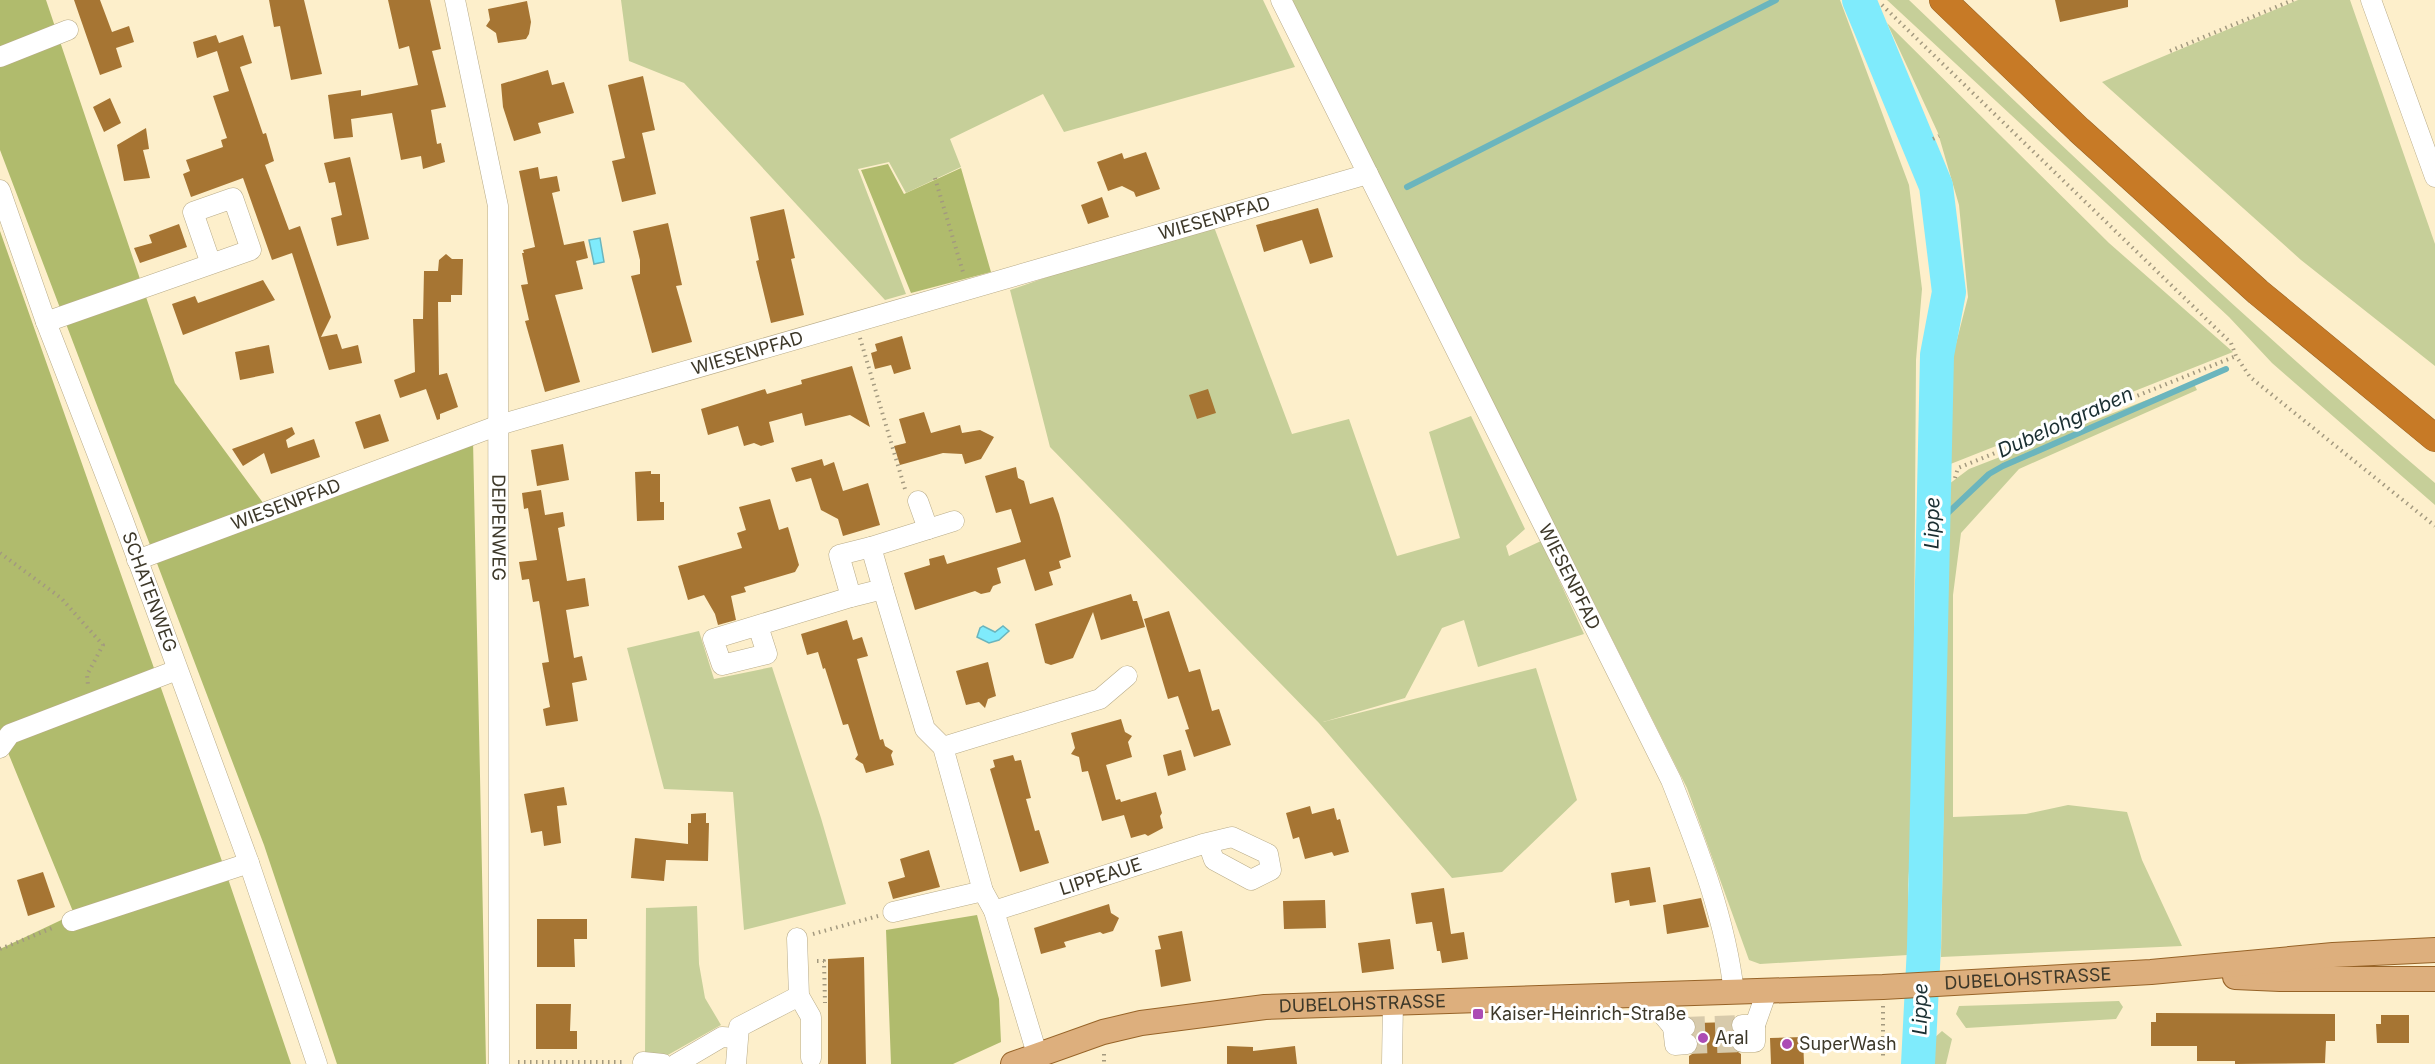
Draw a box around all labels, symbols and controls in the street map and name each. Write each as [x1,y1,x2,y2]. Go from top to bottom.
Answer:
street label: WIESENPFAD [1156,192,1273,244]
street label: WIESENPFAD [689,327,806,379]
water label: Dubelohgraben [1993,381,2137,463]
street label: WIESENPFAD [228,474,343,534]
street label: DEIPENWEG [488,474,509,581]
water label: Lippe [1920,497,1944,549]
street label: WIESENPFAD [1535,520,1605,633]
street label: SCHATENWEG [118,529,182,655]
street label: LIPPEAUE [1057,853,1144,899]
street label: DUBELOHSTRASSE [1944,963,2112,994]
water label: Lippe [1908,983,1932,1035]
street label: DUBELOHSTRASSE [1279,990,1446,1017]
place label: Kaiser-Heinrich-Straße [1490,1003,1686,1024]
marker: Kaiser-Heinrich-Straße [1471,1007,1485,1021]
place label: Aral [1715,1027,1749,1048]
marker: Aral [1696,1031,1710,1045]
place label: SuperWash [1799,1033,1897,1054]
marker: SuperWash [1780,1037,1794,1051]

